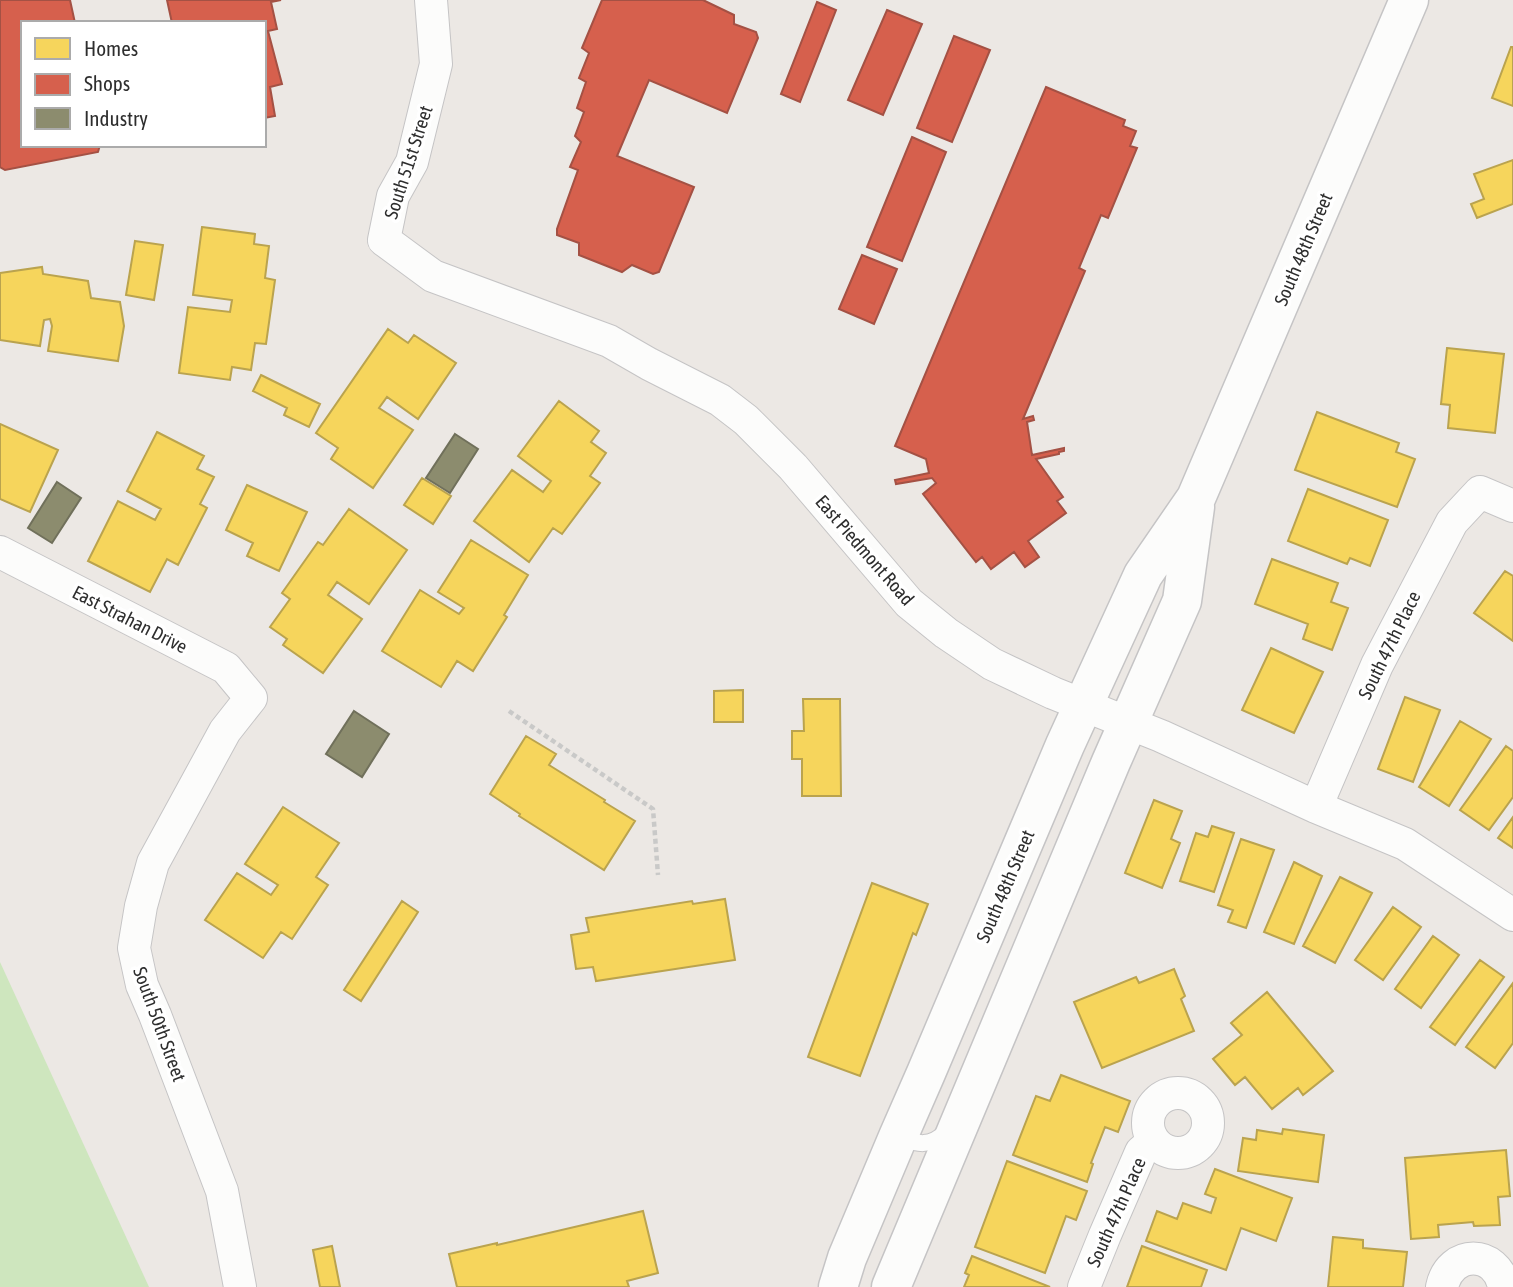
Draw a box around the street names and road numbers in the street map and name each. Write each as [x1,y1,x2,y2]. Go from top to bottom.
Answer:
street label: South 51st Street [379,103,437,221]
street label: South 48th Street [1269,189,1337,309]
street label: East Piedmont Road [811,490,919,610]
street label: East Strahan Drive [69,581,191,657]
street label: South 47th Place [1353,587,1425,703]
street label: South 48th Street [971,826,1039,946]
street label: South 50th Street [129,964,191,1084]
street label: South 47th Place [1082,1154,1150,1270]

